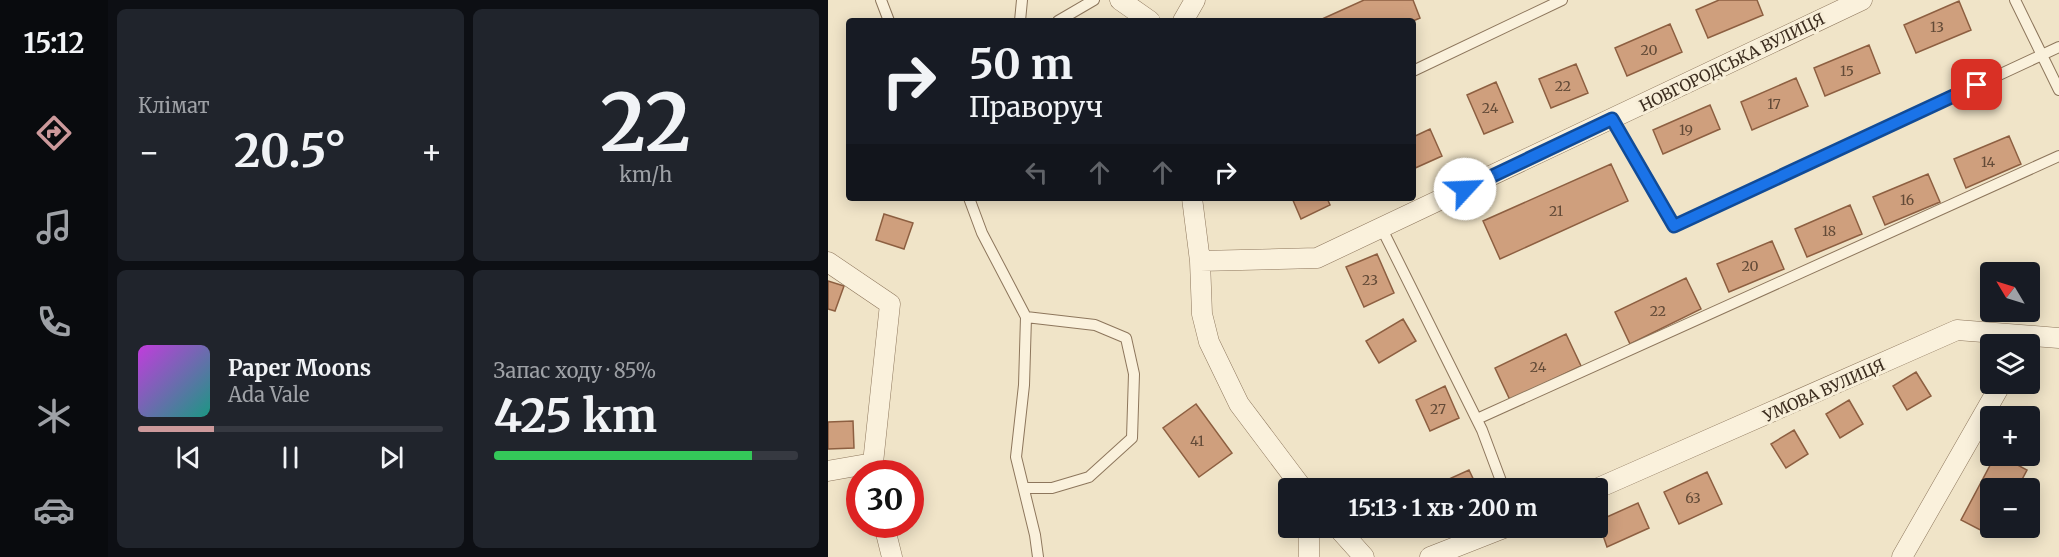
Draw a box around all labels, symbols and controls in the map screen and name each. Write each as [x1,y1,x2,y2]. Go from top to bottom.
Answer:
street label: НОВГОРОДСЬКА ВУЛИЦЯ [1636,8,1828,116]
house number: 13 [1930,18,1944,36]
text: 15:12 [24,26,84,60]
text: 50 m [969,38,1073,90]
house number: 20 [1640,41,1658,59]
icon: right [870,42,948,120]
pin [1951,59,2002,110]
house number: 15 [1840,62,1854,80]
icon: arrive [1960,68,1993,101]
text: 22 [600,74,691,172]
house number: 22 [1555,77,1571,95]
text: Праворуч [969,90,1103,124]
text: Клімат [138,93,210,118]
house number: 17 [1767,95,1781,113]
house number: 24 [1482,99,1499,117]
icon: directions [33,112,75,154]
house number: 19 [1679,121,1693,139]
text: 20.5° [234,123,346,179]
text: − [138,132,160,173]
text: + [420,132,442,173]
house number: 14 [1981,153,1995,171]
icon: left [1020,156,1053,189]
icon: ahead [1083,156,1116,189]
icon: ahead [1146,156,1179,189]
icon: right [1209,156,1242,189]
position arrow [1433,157,1497,221]
text: km/h [619,162,672,187]
house number: 16 [1900,191,1914,209]
house number: 21 [1549,202,1563,220]
icon: music [33,206,75,248]
house number: 18 [1822,222,1836,240]
house number: 20 [1741,257,1759,275]
north arrow [1980,262,2040,322]
map controls [1980,262,2040,538]
house number: 23 [1362,271,1378,289]
icon: phone [33,301,75,343]
house number: 22 [1650,302,1666,320]
button: layers [1980,334,2040,394]
text: Paper Moons [228,354,371,382]
street label: УМОВА ВУЛИЦЯ [1759,354,1888,426]
text: Запас ходу · 85% [494,358,656,383]
house number: 24 [1530,358,1547,376]
text: Ada Vale [228,382,309,407]
text: 425 km [494,388,657,444]
icon: climate [33,395,75,437]
house number: 27 [1430,400,1446,418]
button: + [1980,406,2040,466]
house number: 41 [1190,432,1204,450]
icon: previous [172,441,205,474]
icon: pause [274,441,307,474]
icon: next [375,441,408,474]
speed limit sign: 30 [846,460,924,538]
button: − [1980,478,2040,538]
icon: car [33,489,75,531]
house number: 63 [1685,489,1701,507]
text: 15:13 · 1 хв · 200 m [1349,494,1537,522]

